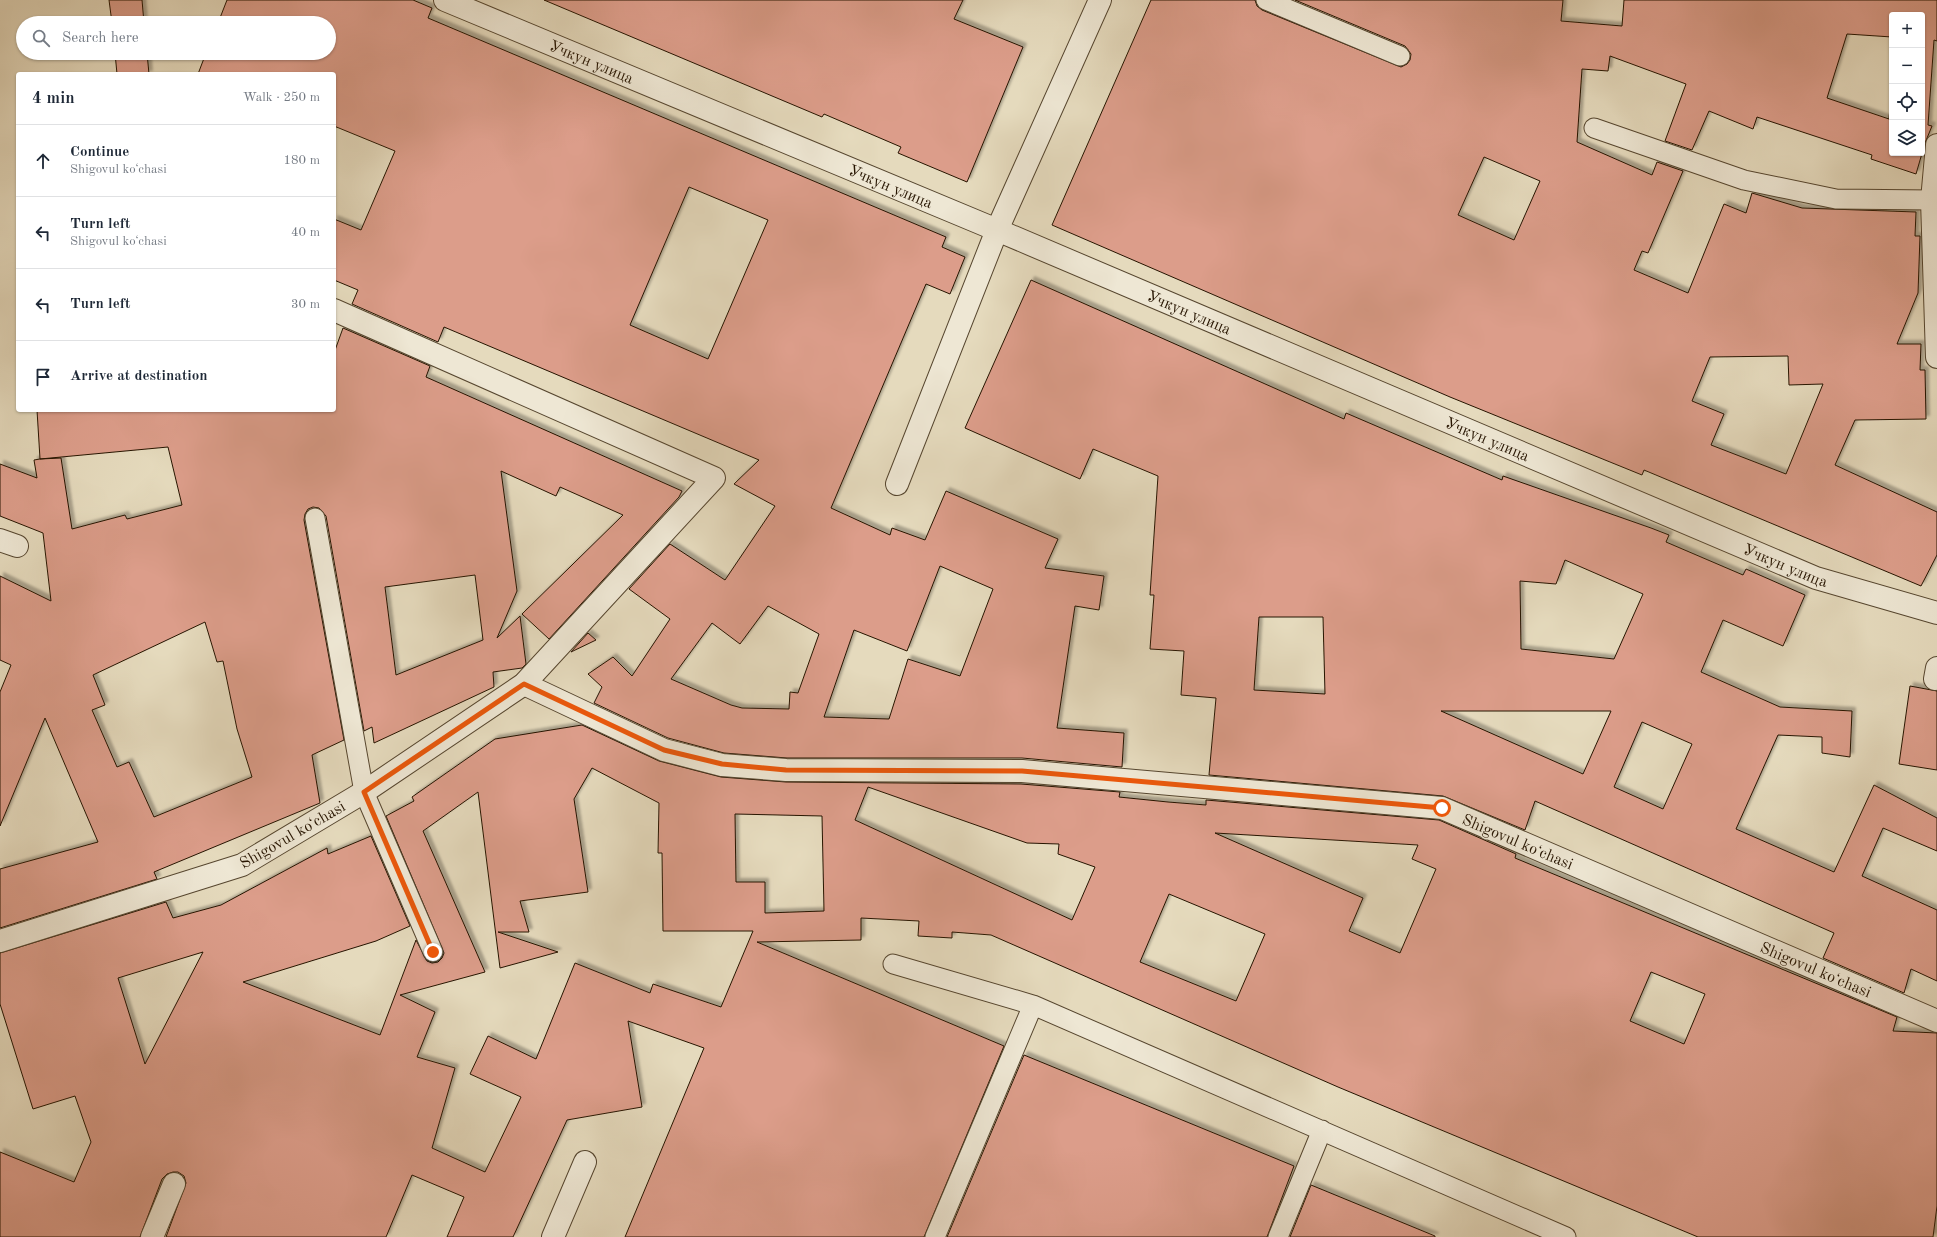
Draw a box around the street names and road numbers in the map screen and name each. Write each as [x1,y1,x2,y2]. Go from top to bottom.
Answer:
street label: Учкун улица [547,38,636,88]
street label: Учкун улица [846,163,935,212]
street label: Учкун улица [1144,289,1233,339]
street label: Учкун улица [1442,415,1531,465]
street label: Учкун улица [1741,542,1829,591]
street label: Shigovul koʻchasi [237,799,349,872]
street label: Shigovul koʻchasi [1459,812,1575,873]
street label: Shigovul koʻchasi [1757,940,1873,1001]

